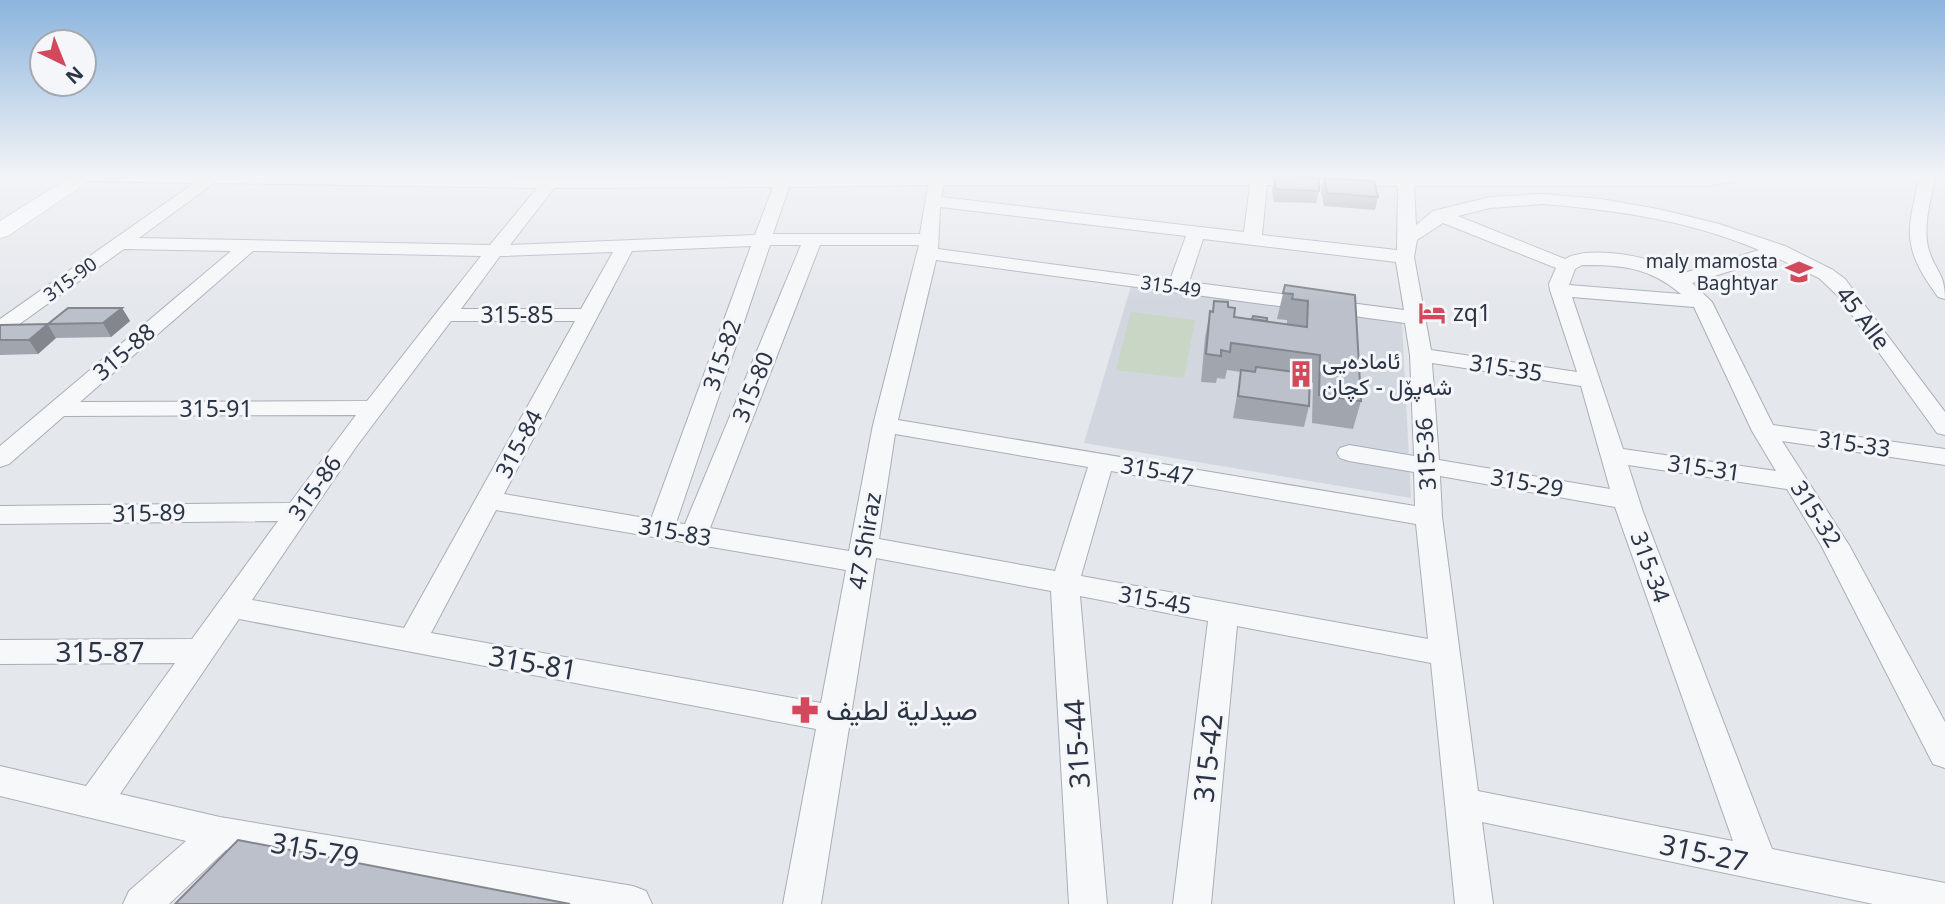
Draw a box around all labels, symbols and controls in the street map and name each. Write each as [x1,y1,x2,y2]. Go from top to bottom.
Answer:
north arrow [28,28,98,98]
text: N [60,61,89,90]
place label: maly mamosta Baghtyar [1646,248,1778,296]
street label: 315-90 [38,251,102,307]
school or university icon: maly mamosta Baghtyar [1784,257,1814,287]
street label: 315-49 [1139,269,1203,303]
street label: 45 Alle [1829,279,1898,356]
place label: zq1 [1453,296,1491,328]
street label: 315-85 [480,298,554,330]
hotel icon: zq1 [1417,298,1447,328]
street label: 315-88 [85,315,161,387]
street label: 315-82 [694,315,748,394]
place label: ئامادەیی شەپۆل - کچان [1322,344,1452,403]
street label: 315-35 [1468,345,1545,389]
street label: 315-80 [724,347,781,427]
building icon: ئامادەیی شەپۆل - کچان [1286,359,1316,389]
street label: 315-91 [179,392,253,424]
street label: 315-84 [487,404,549,483]
street label: 315-36 [1407,417,1443,491]
street label: 315-33 [1816,422,1893,464]
street label: 315-31 [1666,446,1743,488]
street label: 315-86 [280,448,348,527]
street label: 315-47 [1118,448,1196,492]
street label: 315-29 [1488,460,1566,504]
street label: 315-32 [1784,474,1850,553]
street label: 47 Shiraz [840,490,888,592]
street label: 315-89 [112,495,186,529]
street label: 315-83 [636,509,714,553]
street label: 315-34 [1623,527,1678,607]
street label: 315-45 [1116,577,1194,621]
street label: 315-87 [55,632,145,670]
street label: 315-81 [486,636,580,688]
place label: صیدلیة لطیف [826,690,978,728]
pharmacy icon: صیدلیة لطیف [790,695,820,725]
street label: 315-44 [1054,698,1098,790]
street label: 315-42 [1183,712,1231,804]
street label: 315-79 [268,823,362,875]
street label: 315-27 [1657,824,1752,880]

